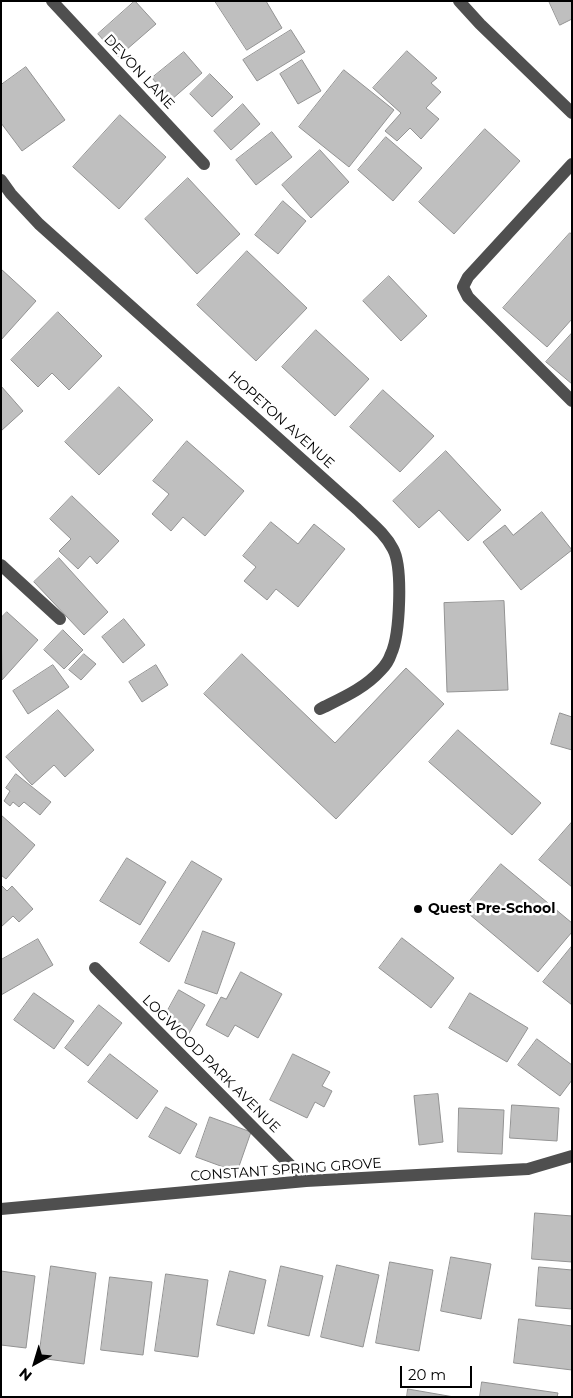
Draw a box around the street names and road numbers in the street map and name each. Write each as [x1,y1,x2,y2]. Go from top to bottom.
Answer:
street label: DEVON LANE [100,31,178,113]
street label: HOPETON AVENUE [224,368,338,472]
street label: LOGWOOD PARK AVENUE [139,992,283,1136]
street label: CONSTANT SPRING GROVE [190,1155,382,1185]

